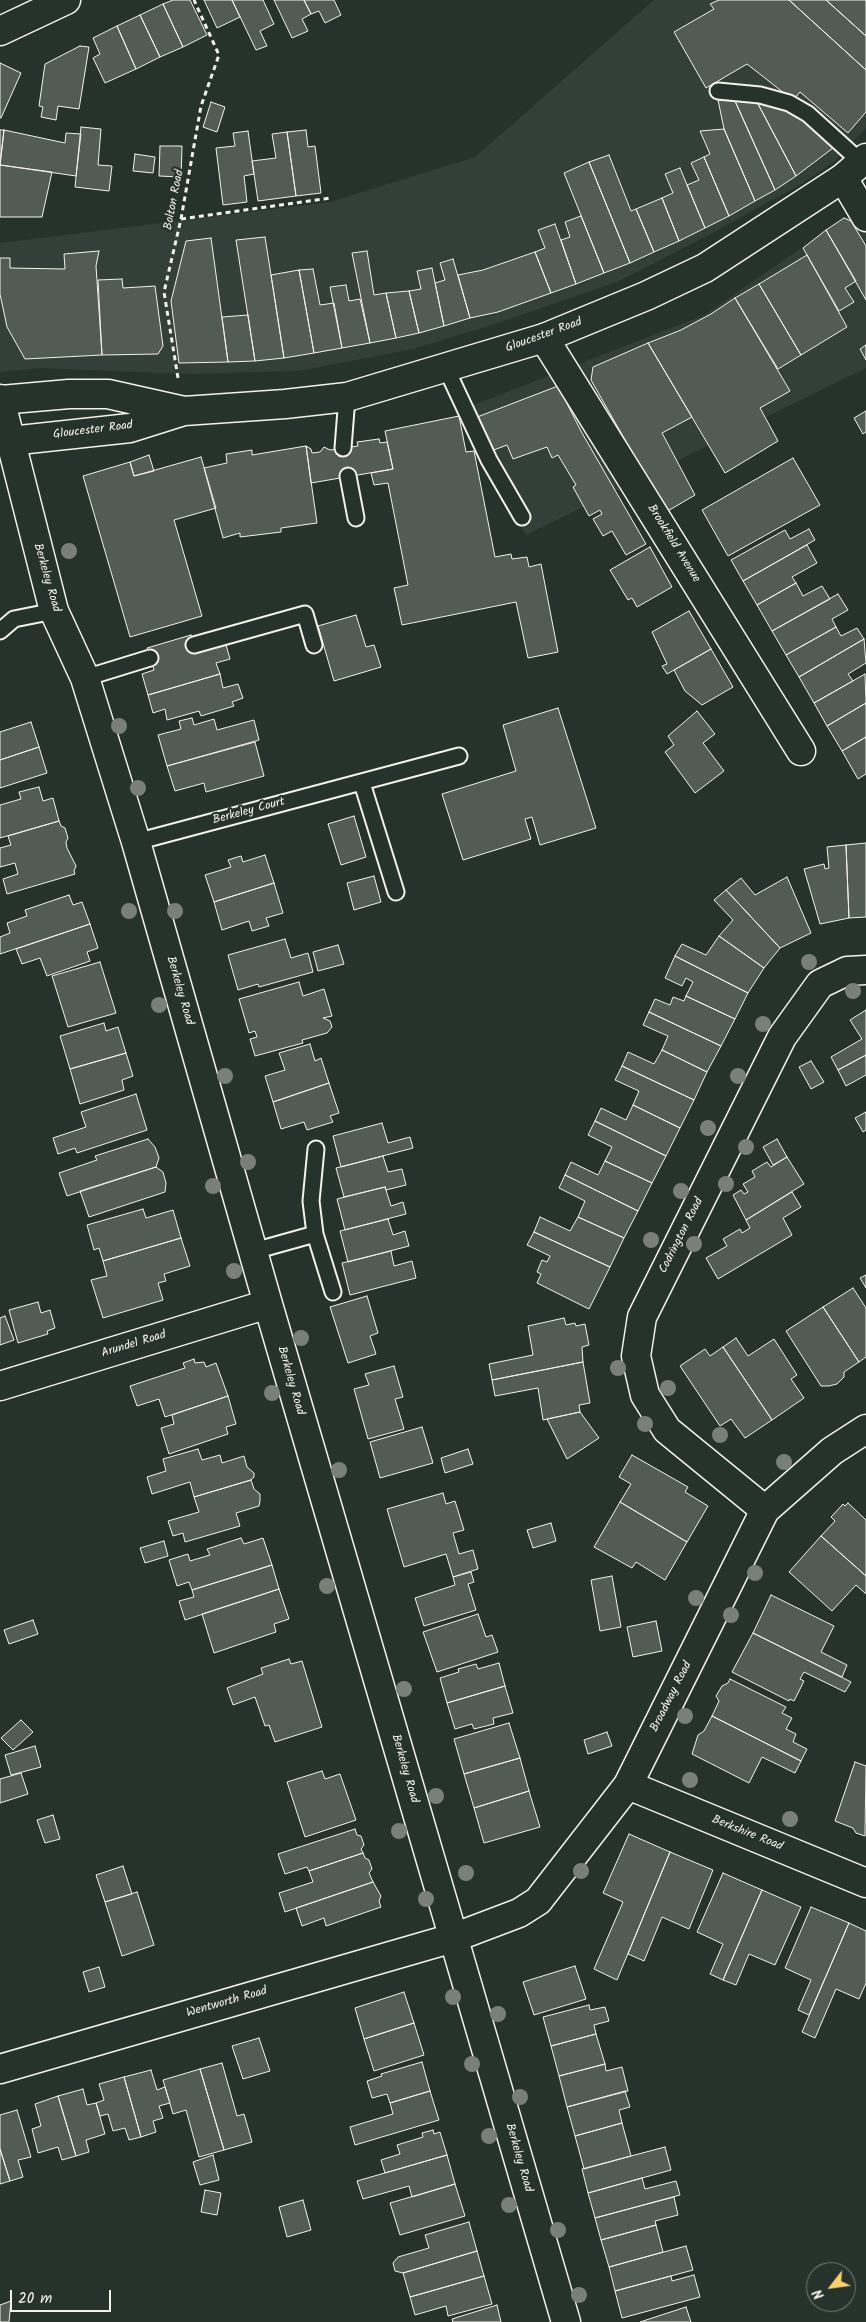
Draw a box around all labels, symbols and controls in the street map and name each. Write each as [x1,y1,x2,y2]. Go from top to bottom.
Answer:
street label: Bolton Road [162,169,188,231]
street label: Gloucester Road [504,316,584,356]
street label: Gloucester Road [52,419,134,443]
street label: Brookfield Avenue [643,502,703,586]
street label: Berkeley Road [29,542,63,614]
street label: Berkeley Court [211,795,287,829]
street label: Berkeley Road [162,955,196,1027]
street label: Codrington Road [657,1196,707,1276]
street label: Arundel Road [100,1328,168,1362]
street label: Berkeley Road [273,1345,307,1417]
street label: Broadway Road [648,1659,696,1735]
street label: Berkeley Road [387,1733,421,1805]
street label: Berkshire Road [709,1813,785,1855]
street label: Wentworth Road [185,1985,269,2021]
street label: Berkeley Road [501,2122,535,2194]
north arrow [806,2262,856,2312]
scale bar [12,2280,114,2312]
text: N [807,2285,831,2303]
text: 20 m [18,2287,52,2311]

